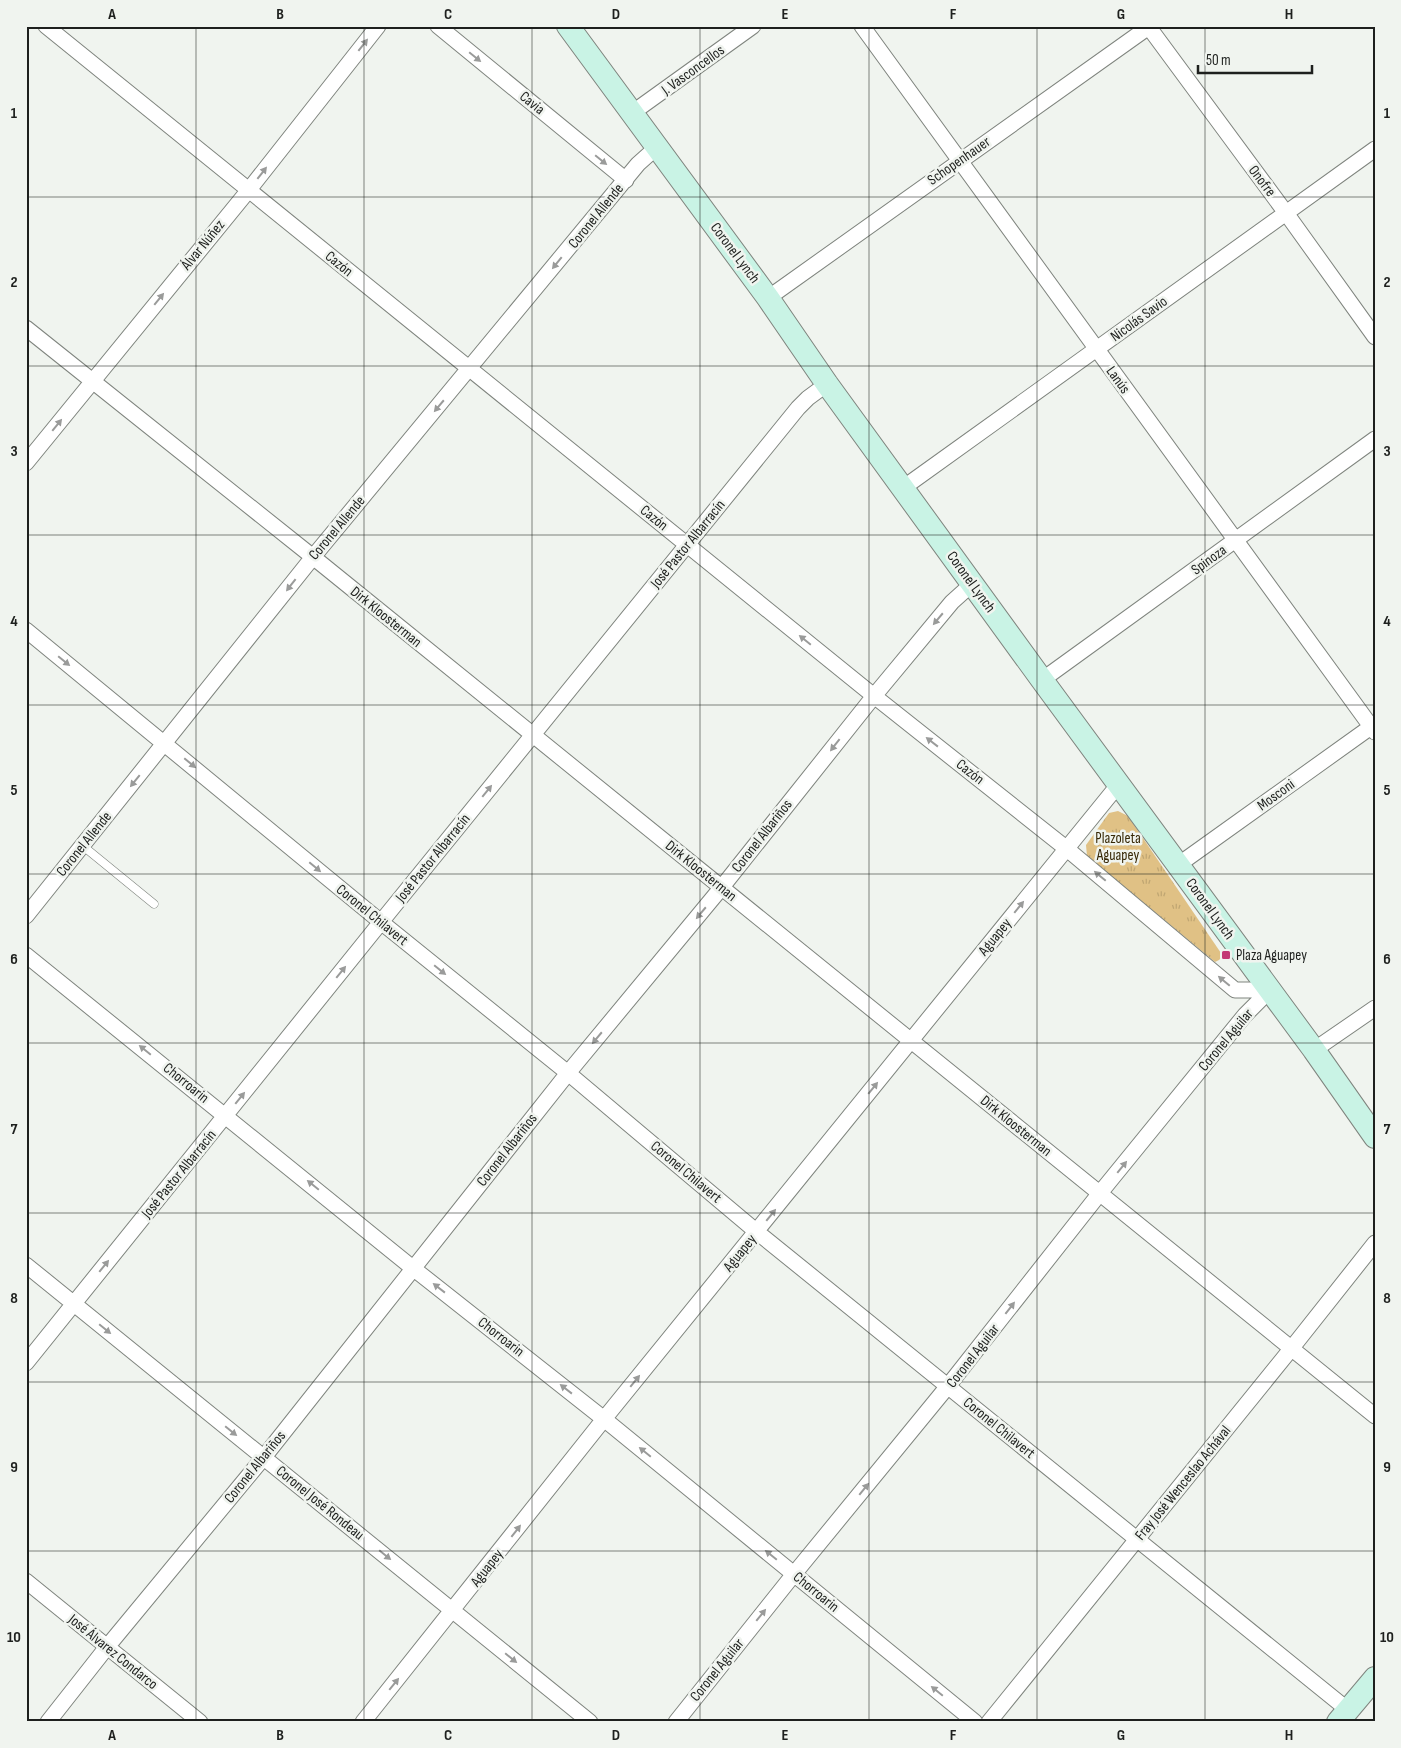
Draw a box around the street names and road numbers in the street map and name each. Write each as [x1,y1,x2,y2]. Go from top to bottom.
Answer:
street label: J. Vasconcellos [657,41,728,100]
street label: Cavia [516,87,549,119]
street label: Schopenhauer [924,132,995,190]
street label: Onofre [1244,162,1280,200]
street label: Coronel Allende [564,180,628,252]
street label: Álvar Núñez [176,216,229,275]
street label: Coronel Lynch [706,219,764,287]
street label: Cazón [321,247,357,281]
street label: Nicolás Savio [1107,292,1171,346]
street label: Lanús [1102,363,1134,397]
street label: Coronel Allende [305,492,369,564]
street label: José Pastor Albarracín [646,496,730,593]
street label: Cazón [636,501,672,535]
street label: Spinoza [1188,541,1231,579]
street label: Coronel Lynch [942,548,1000,616]
street label: Dirk Kloosterman [346,582,426,652]
street label: Cazón [952,755,988,789]
street label: Mosconi [1253,775,1299,815]
street label: Coronel Albariños [727,796,797,876]
street label: Coronel Allende [52,808,116,880]
street label: José Pastor Albarracín [391,810,475,907]
street label: Dirk Kloosterman [661,836,741,906]
street label: Coronel Lynch [1181,875,1239,943]
street label: Coronel Chilavert [332,880,412,950]
street label: Aguapey [974,914,1016,960]
street label: Coronel Aguilar [1194,1004,1258,1075]
street label: Chorroarin [159,1059,213,1107]
street label: Dirk Kloosterman [976,1091,1056,1161]
street label: Coronel Albariños [472,1110,542,1190]
street label: José Pastor Albarracín [137,1126,221,1223]
street label: Coronel Chilavert [647,1137,726,1208]
street label: Aguapey [719,1230,761,1276]
street label: Chorroarin [474,1313,528,1361]
street label: Coronel Aguilar [942,1320,1004,1392]
street label: Coronel Chilavert [959,1393,1039,1463]
street label: Fray José Wenceslao Achával [1131,1422,1235,1544]
street label: Coronel Albariños [220,1427,290,1507]
street label: Coronel José Rondeau [272,1462,368,1544]
street label: Aguapey [466,1545,508,1591]
street label: Chorroarin [789,1568,843,1616]
street label: José Álvarez Condarco [64,1609,162,1694]
street label: Coronel Aguilar [686,1634,749,1705]

